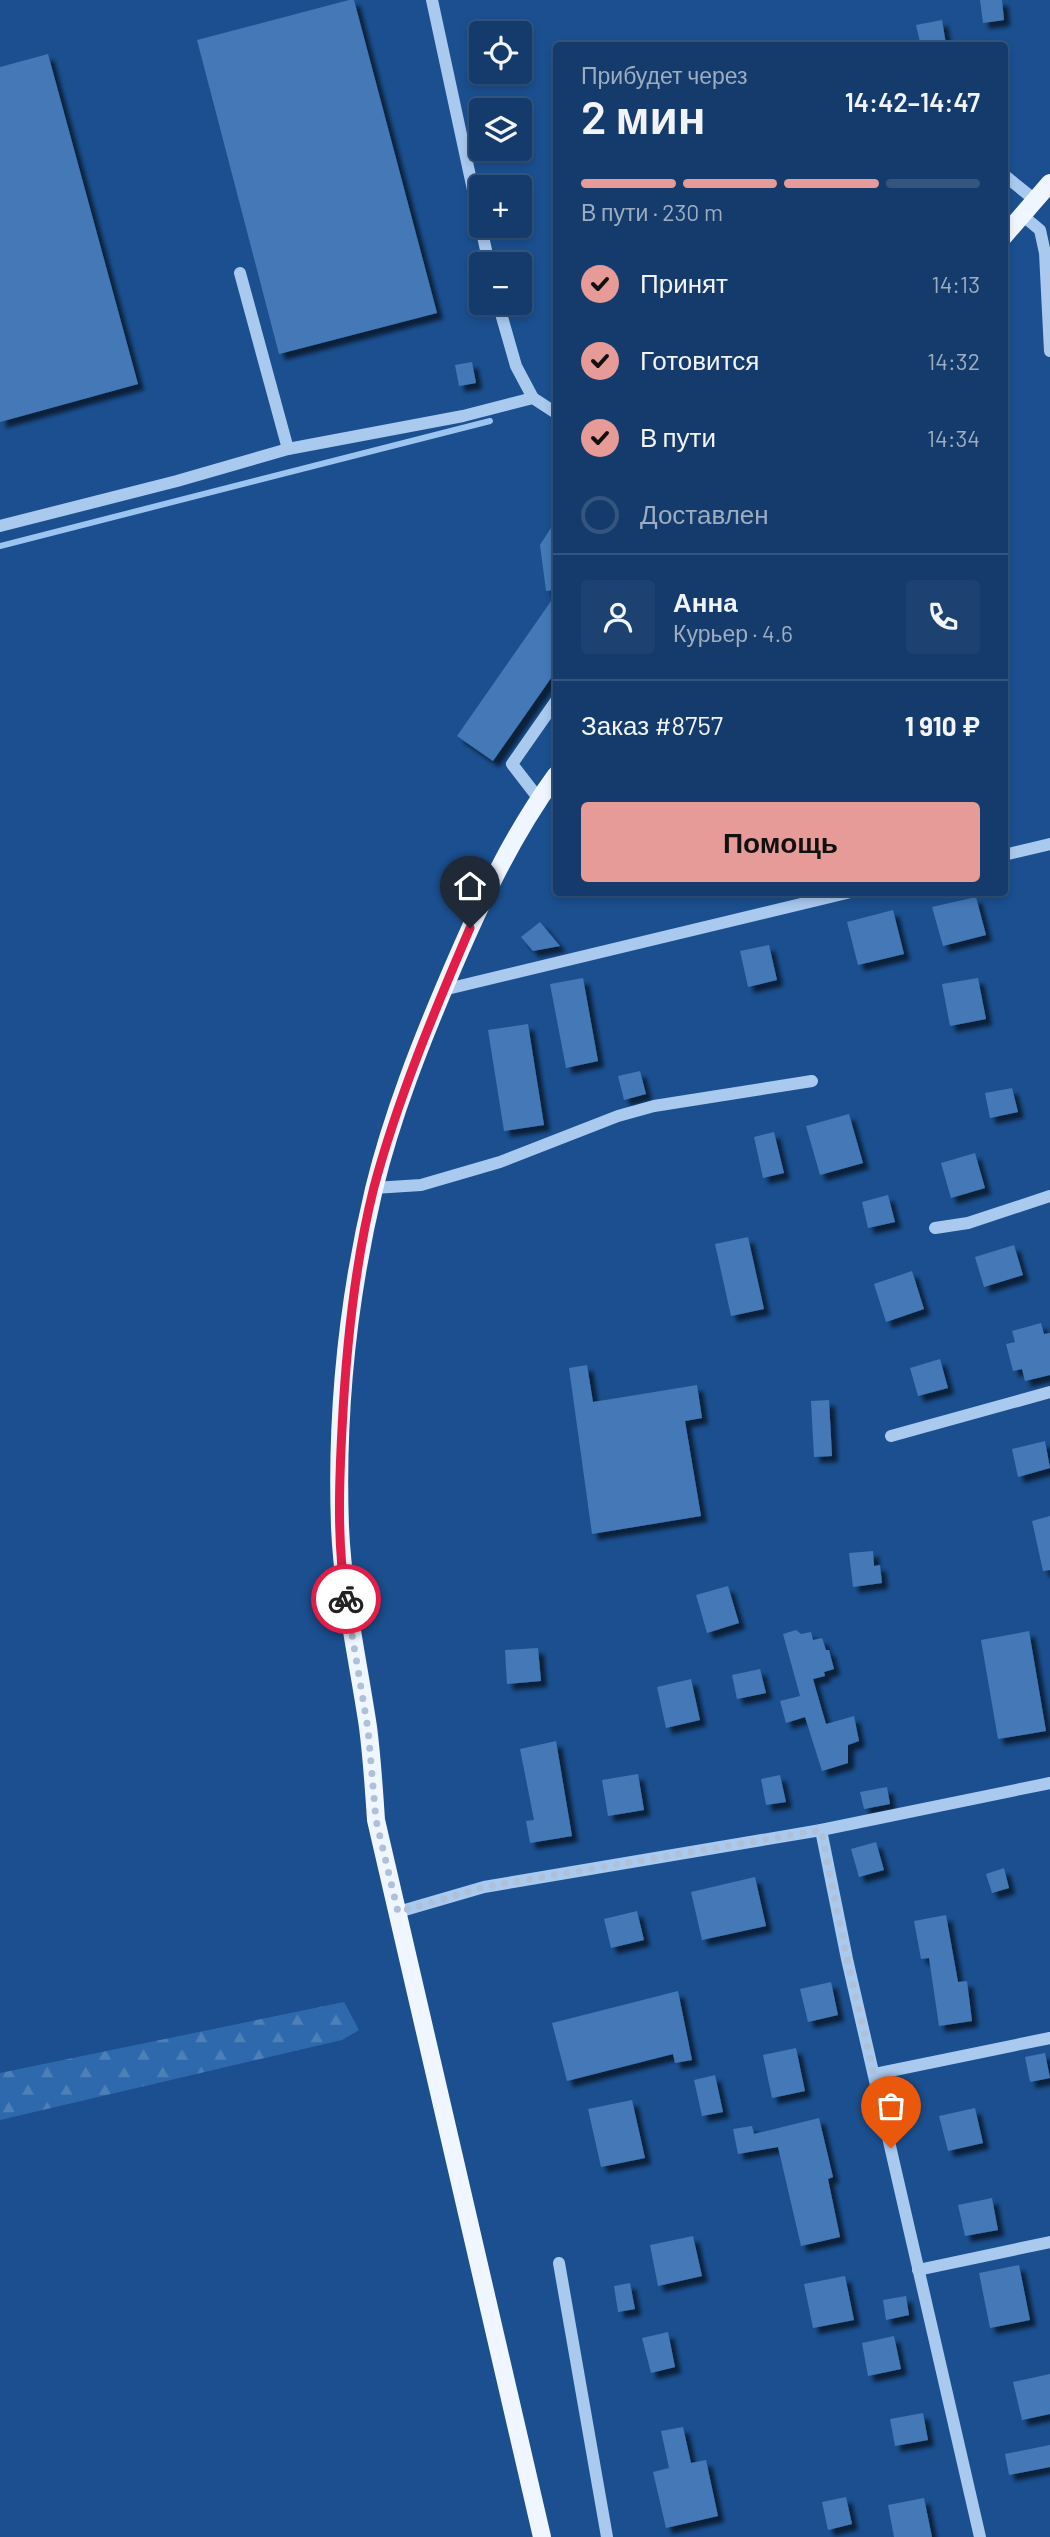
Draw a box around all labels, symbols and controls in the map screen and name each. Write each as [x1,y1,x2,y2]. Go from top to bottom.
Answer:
map controls [469,21,532,315]
button: locate [469,21,532,84]
text: Прибудет через [581,61,748,89]
text: 14:42–14:47 [845,86,980,117]
text: 2 мин [581,88,706,143]
button: layers [469,98,532,161]
button: + [469,175,532,238]
text: В пути · 230 m [581,198,723,226]
button: − [469,252,532,315]
icon: check [581,265,619,303]
text: Принят [640,267,728,298]
text: 14:13 [932,270,980,298]
icon: check [581,342,619,380]
text: Готовится [640,344,759,375]
text: 14:32 [927,347,980,375]
icon: check [581,419,619,457]
text: В пути [640,421,716,452]
text: 14:34 [927,424,980,452]
text: Доставлен [640,498,769,529]
button: person [581,580,655,654]
button: phone [906,580,980,654]
text: Анна [673,586,738,617]
text: Курьер · 4.6 [673,619,793,647]
text: Заказ #8757 [581,709,723,740]
text: 1 910 ₽ [905,710,980,741]
button: Помощь [581,802,980,882]
pin [440,856,500,928]
icon: home [451,867,489,905]
courier [311,1564,381,1634]
icon: bike [327,1580,365,1618]
pin [861,2076,921,2148]
icon: bag [872,2087,910,2125]

